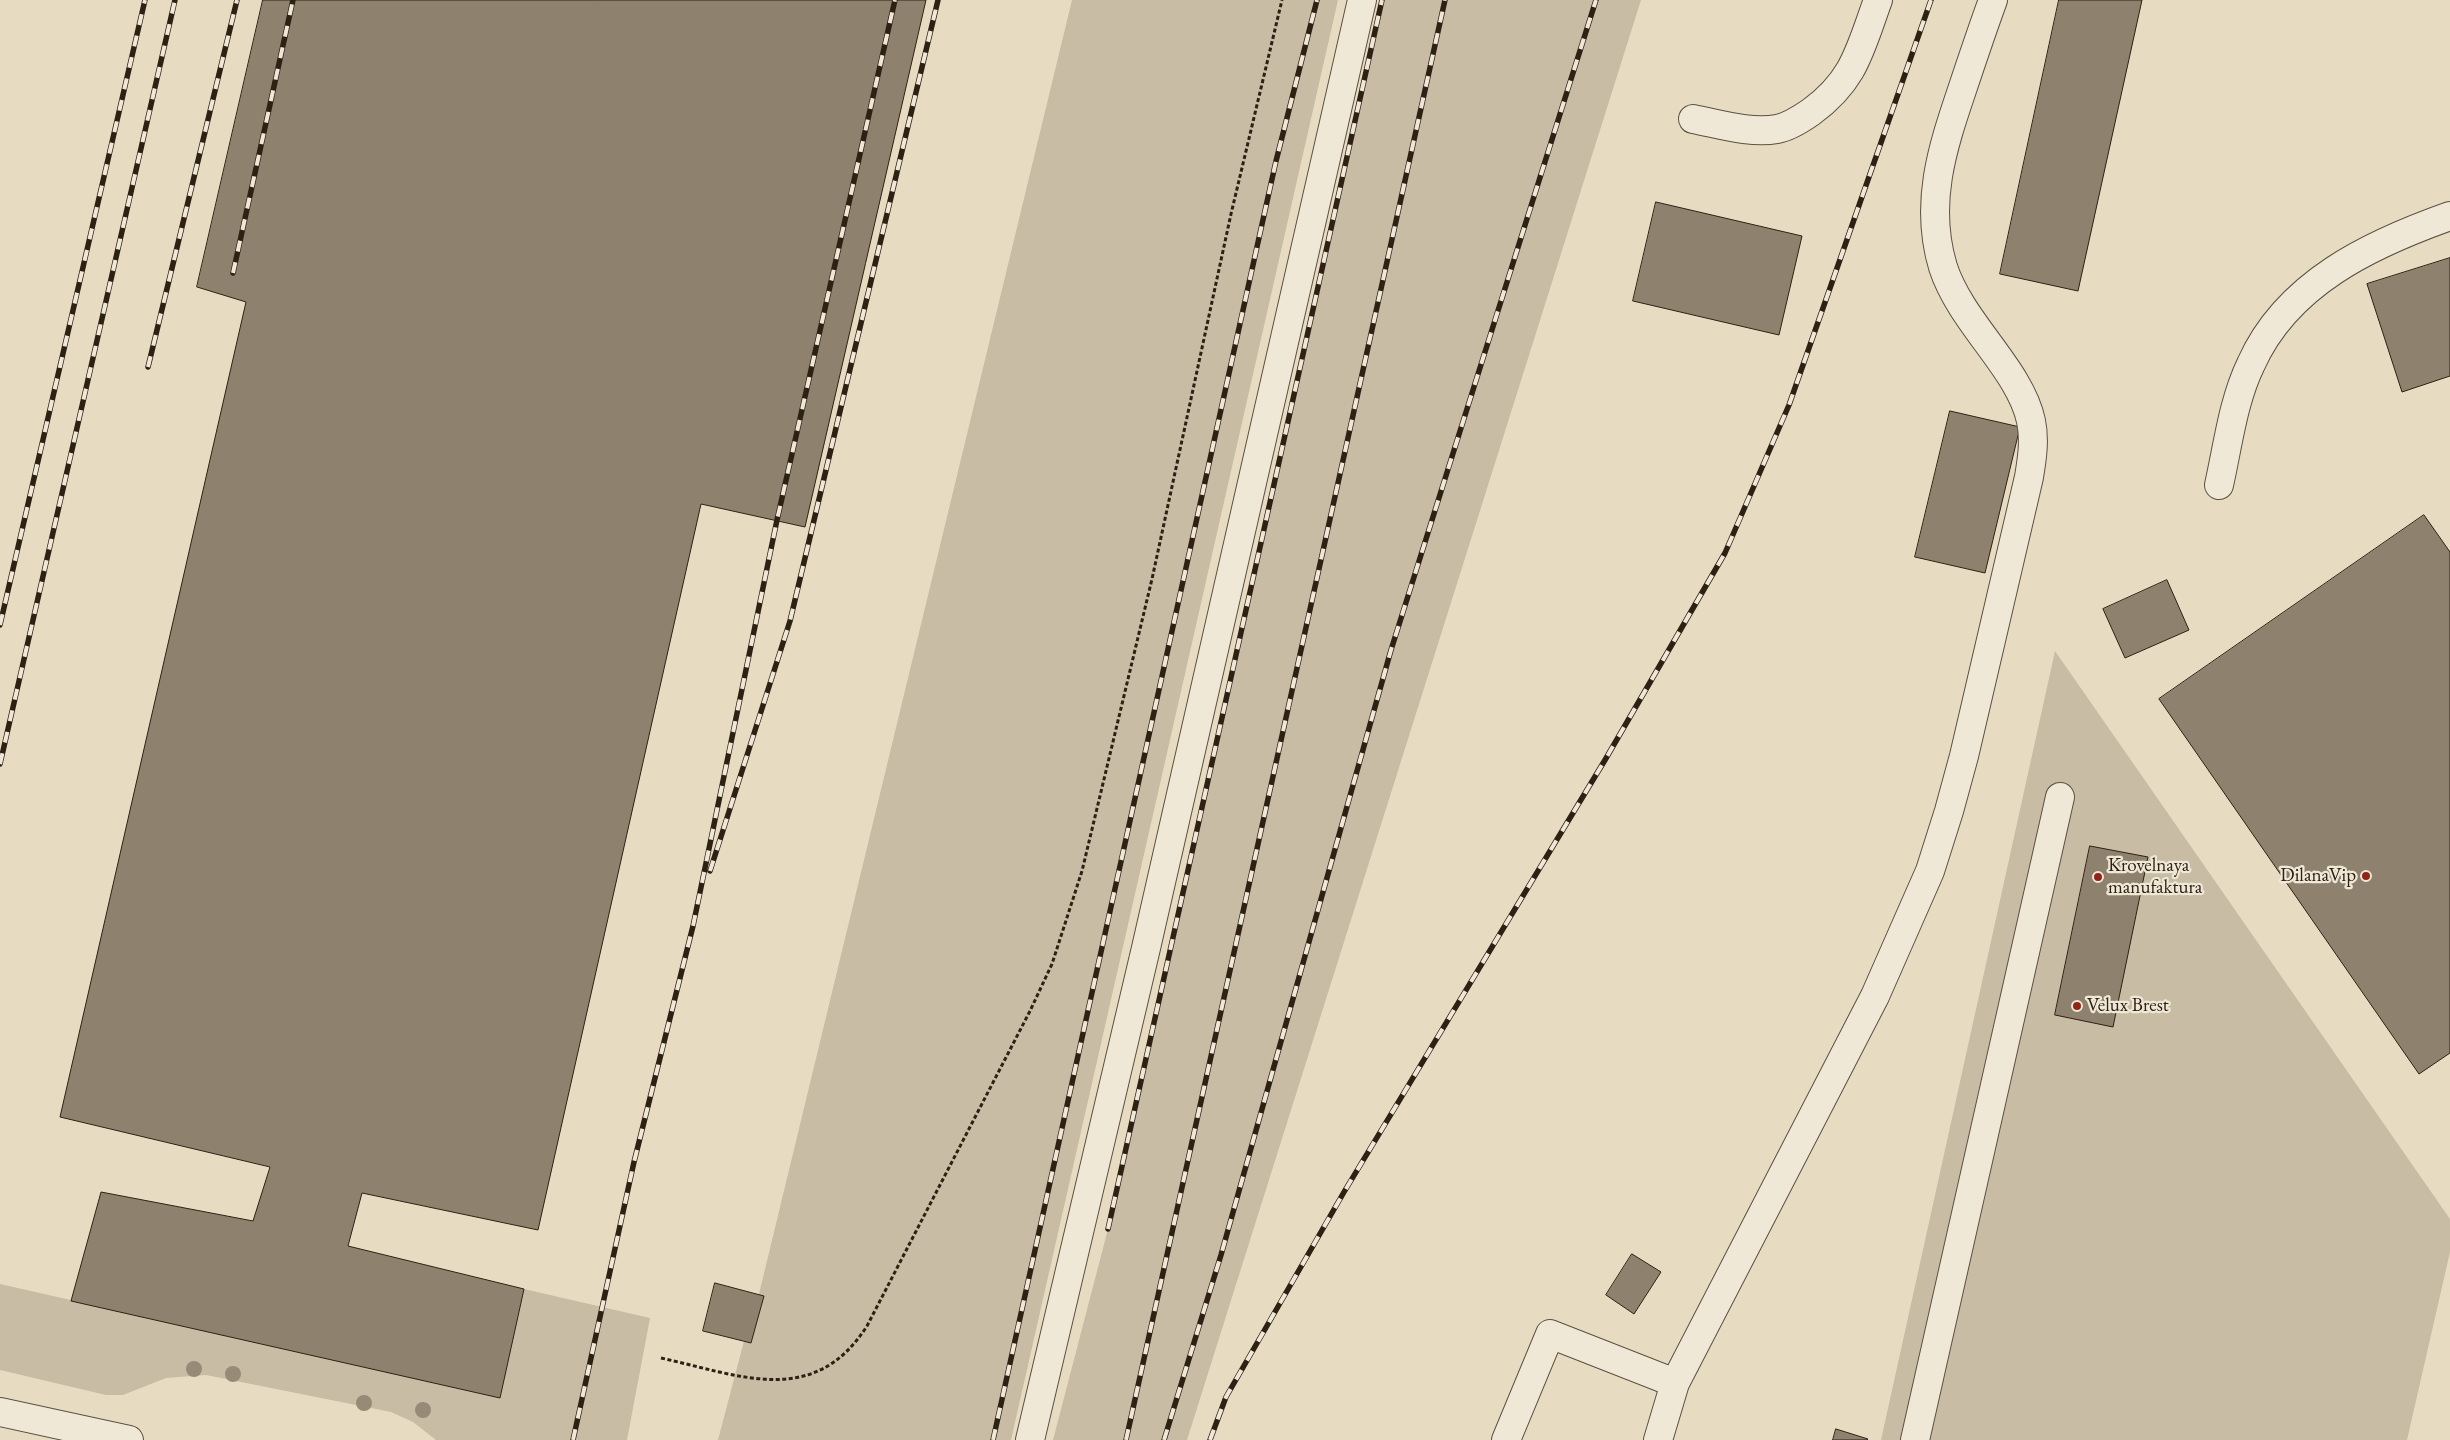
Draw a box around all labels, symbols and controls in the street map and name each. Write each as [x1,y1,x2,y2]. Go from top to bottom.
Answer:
place label: Krovelnaya manufaktura [2108,855,2202,899]
place label: DilanaVip [2280,865,2356,887]
marker: DilanaVip [2360,870,2372,882]
marker: Krovelnaya manufaktura [2092,871,2104,883]
place label: Velux Brest [2087,995,2169,1017]
marker: Velux Brest [2071,1000,2083,1012]

